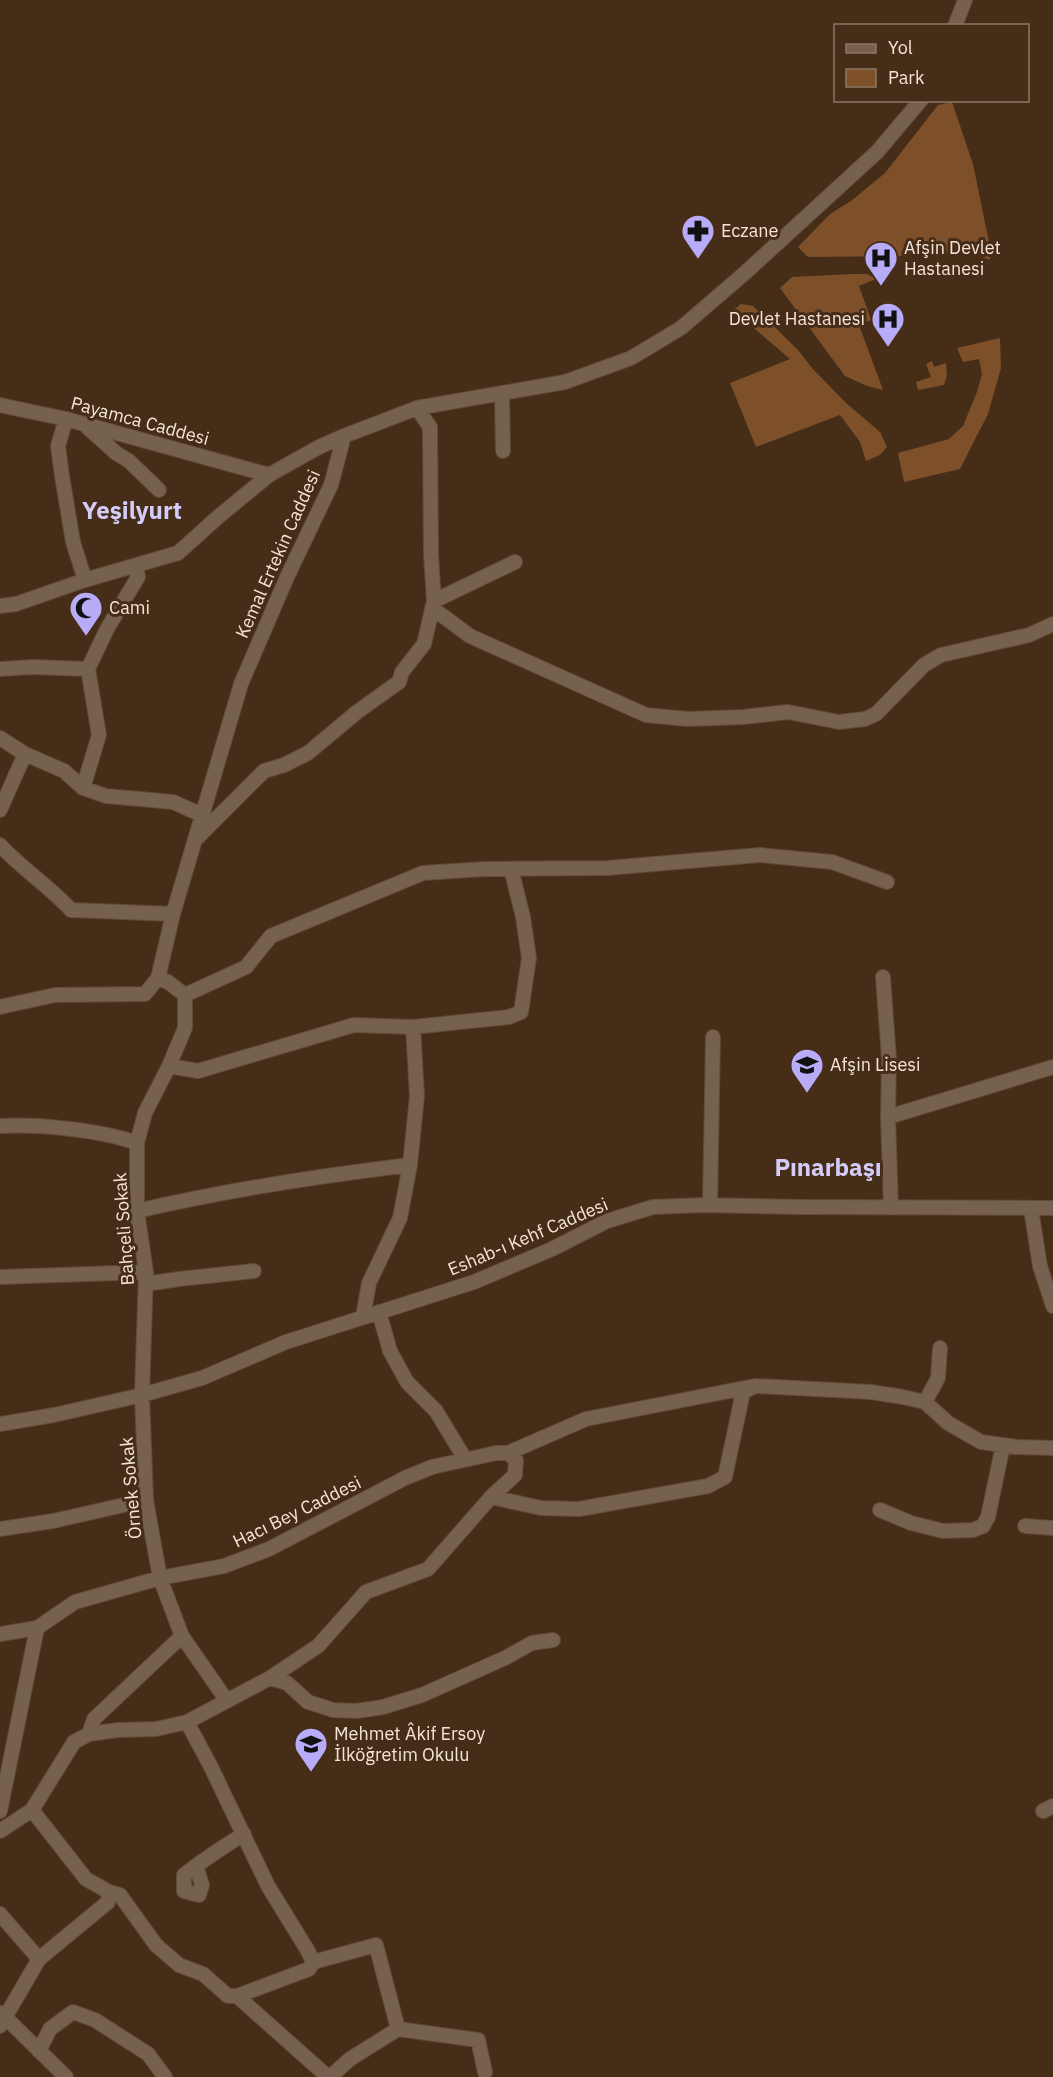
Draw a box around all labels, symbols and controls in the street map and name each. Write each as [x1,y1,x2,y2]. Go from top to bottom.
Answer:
legend [834,24,1029,102]
text: Yol [888,36,913,59]
text: Park [888,66,925,89]
pharmacy icon: Eczane [680,213,716,260]
place label: Eczane [721,219,779,242]
place label: Afşin Devlet Hastanesi [904,236,1001,280]
hospital icon: Afşin Devlet Hastanesi [863,240,899,287]
hospital icon: Devlet Hastanesi [870,301,906,348]
place label: Devlet Hastanesi [729,307,865,330]
street label: Payamca Caddesi [69,391,212,450]
street label: Kemal Ertekin Caddesi [230,466,325,642]
district label: Yeşilyurt [82,494,182,526]
mosque icon: Cami [68,590,104,637]
place label: Cami [109,596,150,619]
school or university icon: Afşin Lisesi [789,1047,825,1094]
place label: Afşin Lisesi [830,1053,921,1076]
district label: Pınarbaşı [774,1151,882,1183]
street label: Bahçeli Sokak [108,1171,139,1286]
street label: Eshab-ı Kehf Caddesi [444,1192,611,1281]
street label: Örnek Sokak [115,1436,146,1540]
street label: Hacı Bey Caddesi [229,1471,365,1553]
place label: Mehmet Âkif Ersoy İlköğretim Okulu [334,1722,485,1766]
school or university icon: Mehmet Âkif Ersoy İlköğretim Okulu [293,1726,329,1773]

